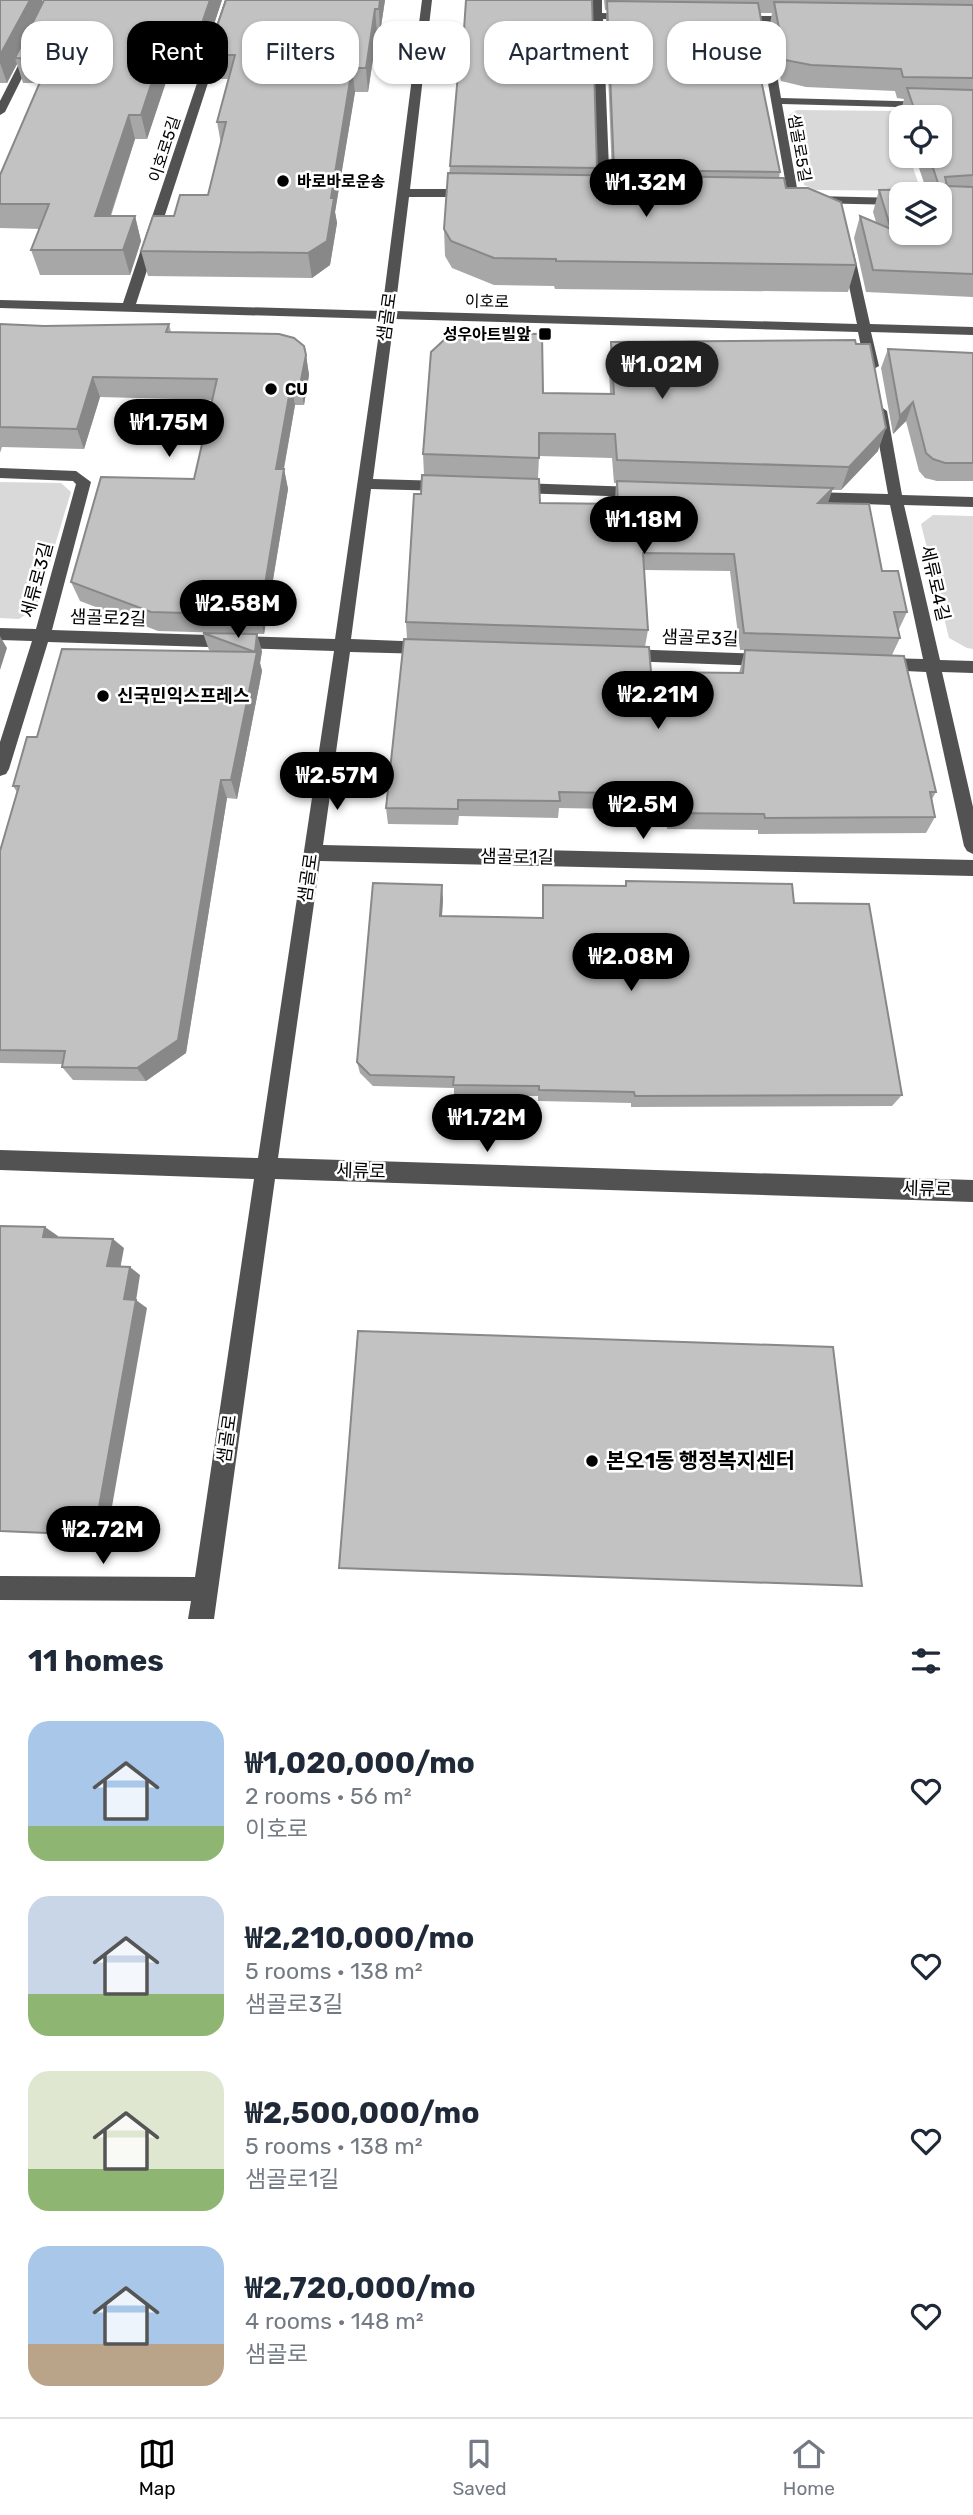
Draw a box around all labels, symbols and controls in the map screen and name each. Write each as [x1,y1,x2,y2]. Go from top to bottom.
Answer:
chip: Buy [21,21,113,84]
chip: Rent [127,21,228,84]
chip: Filters [242,21,359,84]
chip: New [373,21,470,84]
chip: Apartment [484,21,653,84]
chip: House [667,21,786,84]
map controls [889,105,952,245]
button: locate [889,105,952,168]
street label: 샘골로5길 [784,113,815,183]
street label: 이호로5길 [145,114,184,185]
pin: ₩1.32M [589,160,703,219]
text: ₩1.32M [606,168,686,196]
place label: 바로바로운송 [297,172,386,191]
marker: 바로바로운송 [275,173,291,189]
button: layers [889,182,952,245]
street label: 샘골로 [373,291,401,343]
street label: 이호로 [465,292,510,311]
place label: 성우아트빌앞 [443,325,531,344]
marker: 성우아트빌앞 [537,326,553,342]
pin: ₩1.02M [605,342,719,401]
text: ₩1.02M [621,350,703,378]
place label: CU [285,380,308,399]
marker: CU [263,381,279,397]
pin: ₩1.75M [112,400,226,459]
text: ₩1.75M [130,408,208,436]
pin: ₩1.18M [587,496,701,556]
text: ₩1.18M [606,505,682,533]
street label: 세류로3길 [16,540,58,620]
street label: 세류로4길 [916,543,954,623]
pin: ₩2.58M [181,580,295,640]
text: ₩2.58M [196,589,280,617]
street label: 샘골로2길 [69,606,147,630]
street label: 샘골로3길 [661,626,739,650]
pin: ₩2.21M [601,672,715,731]
text: ₩2.21M [618,680,698,708]
place label: 신국민익스프레스 [117,685,249,707]
marker: 신국민익스프레스 [95,688,111,704]
pin: ₩2.57M [280,752,394,812]
text: ₩2.57M [296,761,378,789]
pin: ₩2.5M [594,782,692,841]
text: ₩2.5M [609,790,677,818]
street label: 샘골로1길 [480,845,554,869]
street label: 샘골로 [294,852,322,904]
pin: ₩2.08M [574,934,688,993]
text: ₩2.08M [588,942,674,970]
pin: ₩1.72M [430,1094,544,1154]
text: ₩1.72M [448,1103,526,1131]
street label: 세류로 [336,1159,386,1183]
street label: 세류로 [902,1177,952,1201]
street label: 샘골로 [213,1413,241,1465]
place label: 본오1동 행정복지센터 [606,1448,795,1473]
marker: 본오1동 행정복지센터 [584,1453,600,1469]
pin: ₩2.72M [46,1506,160,1566]
text: ₩2.72M [62,1515,144,1543]
icon: filters [907,1642,945,1680]
text: 11 homes [28,1643,164,1679]
text: ₩1,020,000/mo [245,1745,475,1781]
icon: home [84,1749,168,1833]
icon: heart [907,1772,945,1810]
text: 2 rooms · 56 m² [245,1782,412,1810]
text: 이호로 [245,1815,308,1843]
text: ₩2,210,000/mo [245,1920,474,1956]
icon: home [84,1924,168,2008]
icon: heart [907,1947,945,1985]
text: 5 rooms · 138 m² [245,1957,422,1985]
text: 샘골로3길 [245,1990,343,2018]
text: ₩2,500,000/mo [245,2095,480,2131]
icon: home [84,2099,168,2183]
icon: heart [907,2122,945,2160]
text: 5 rooms · 138 m² [245,2132,422,2160]
text: 샘골로1길 [245,2165,339,2193]
text: ₩2,720,000/mo [245,2270,476,2306]
icon: home [84,2274,168,2358]
icon: heart [907,2297,945,2335]
text: 4 rooms · 148 m² [245,2307,424,2335]
text: 샘골로 [245,2340,308,2368]
tab: Map [138,2435,176,2500]
tab: Saved [452,2435,507,2500]
tab: Home [783,2435,835,2500]

